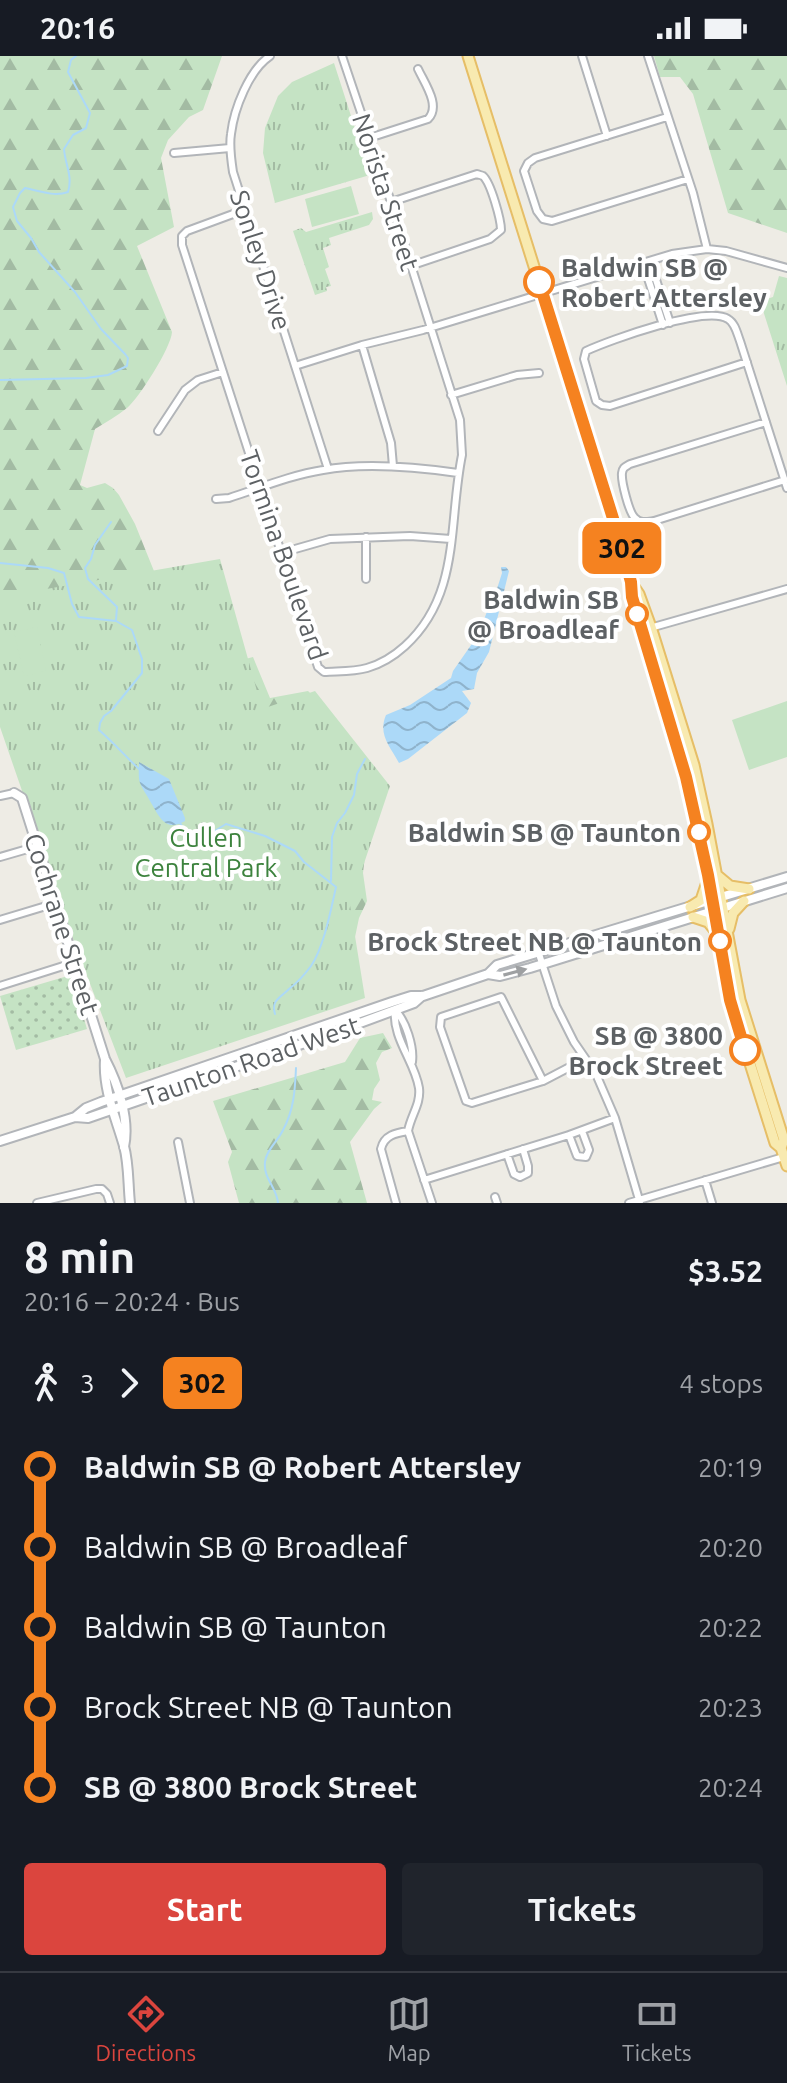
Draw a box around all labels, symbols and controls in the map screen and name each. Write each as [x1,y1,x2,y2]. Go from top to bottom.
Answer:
text: 20:16 [40,11,115,45]
street label: Norista Street [347,110,425,274]
street label: Sonley Drive [225,187,297,333]
place label: Baldwin SB @ Robert Attersley [561,253,767,312]
marker: Baldwin SB @ Robert Attersley [524,267,554,297]
street label: Tormina Boulevard [234,446,334,664]
line badge: 302 [576,522,668,574]
text: 302 [598,532,646,563]
place label: Baldwin SB @ Broadleaf [467,585,619,644]
marker: Baldwin SB @ Broadleaf [626,603,648,625]
place label: Baldwin SB @ Taunton [408,818,681,847]
marker: Baldwin SB @ Taunton [688,821,710,843]
park label: Cullen Central Park [135,823,277,882]
street label: Cochrane Street [19,830,105,1018]
place label: Brock Street NB @ Taunton [367,927,702,956]
marker: Brock Street NB @ Taunton [709,930,731,952]
one-way arrow [503,966,528,978]
street label: Taunton Road West [138,1010,364,1112]
place label: SB @ 3800 Brock Street [568,1021,723,1080]
marker: SB @ 3800 Brock Street [730,1035,760,1065]
text: 8 min [24,1232,135,1281]
text: $3.52 [688,1254,763,1288]
text: 20:16 – 20:24 · Bus [24,1287,240,1316]
icon: walk [24,1361,68,1405]
icon: forward [107,1361,151,1405]
text: 302 [179,1367,226,1398]
text: 3 [80,1369,95,1398]
text: 4 stops [679,1369,763,1398]
text: Baldwin SB @ Robert Attersley [84,1450,521,1484]
text: 20:19 [698,1453,763,1482]
text: Baldwin SB @ Broadleaf [84,1530,407,1564]
text: 20:20 [698,1533,763,1562]
text: Baldwin SB @ Taunton [84,1610,387,1644]
text: 20:22 [698,1613,763,1642]
text: Brock Street NB @ Taunton [84,1690,453,1724]
text: 20:23 [698,1693,763,1722]
text: SB @ 3800 Brock Street [84,1770,417,1804]
text: 20:24 [698,1773,763,1802]
button: Start [24,1863,386,1955]
button: Tickets [402,1863,763,1955]
tab: Directions [96,1992,196,2065]
tab: Map [387,1992,431,2065]
tab: Tickets [622,1992,691,2065]

